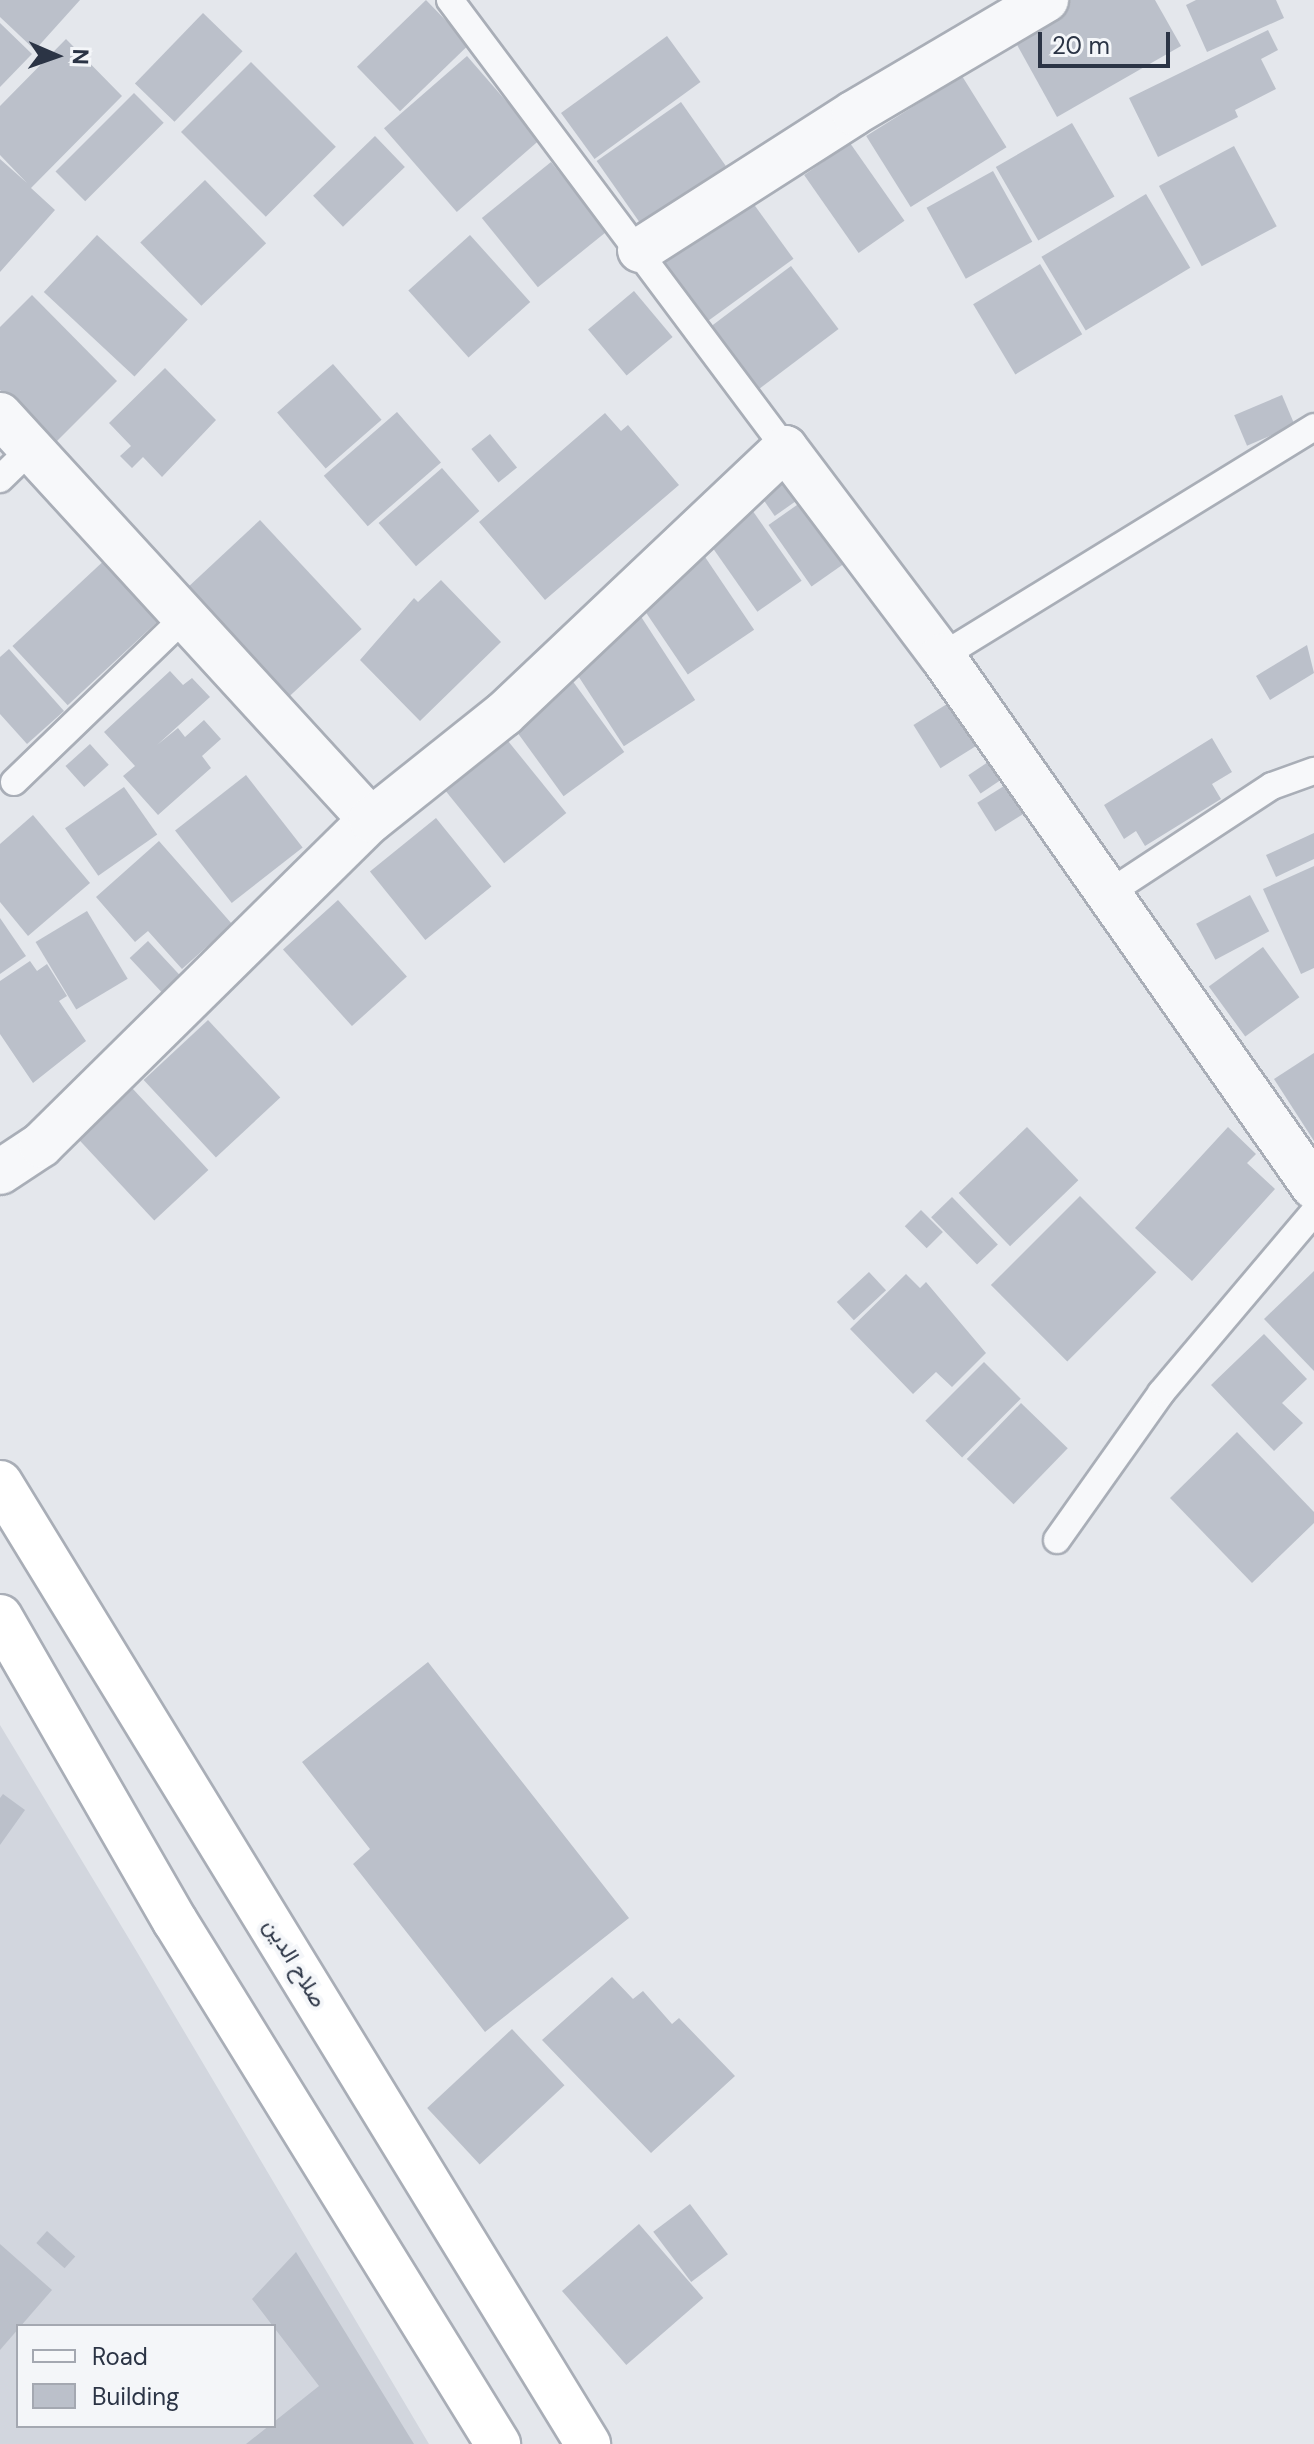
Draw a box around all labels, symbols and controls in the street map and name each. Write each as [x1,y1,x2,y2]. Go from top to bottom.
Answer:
north arrow [16,16,96,96]
scale bar [1042,16,1174,66]
text: 20 m [1052,30,1110,61]
text: N [66,48,95,65]
street label: صلاح الدين [258,1914,332,2012]
legend [16,2324,276,2428]
text: Road [92,2341,148,2372]
text: Building [92,2381,179,2412]

